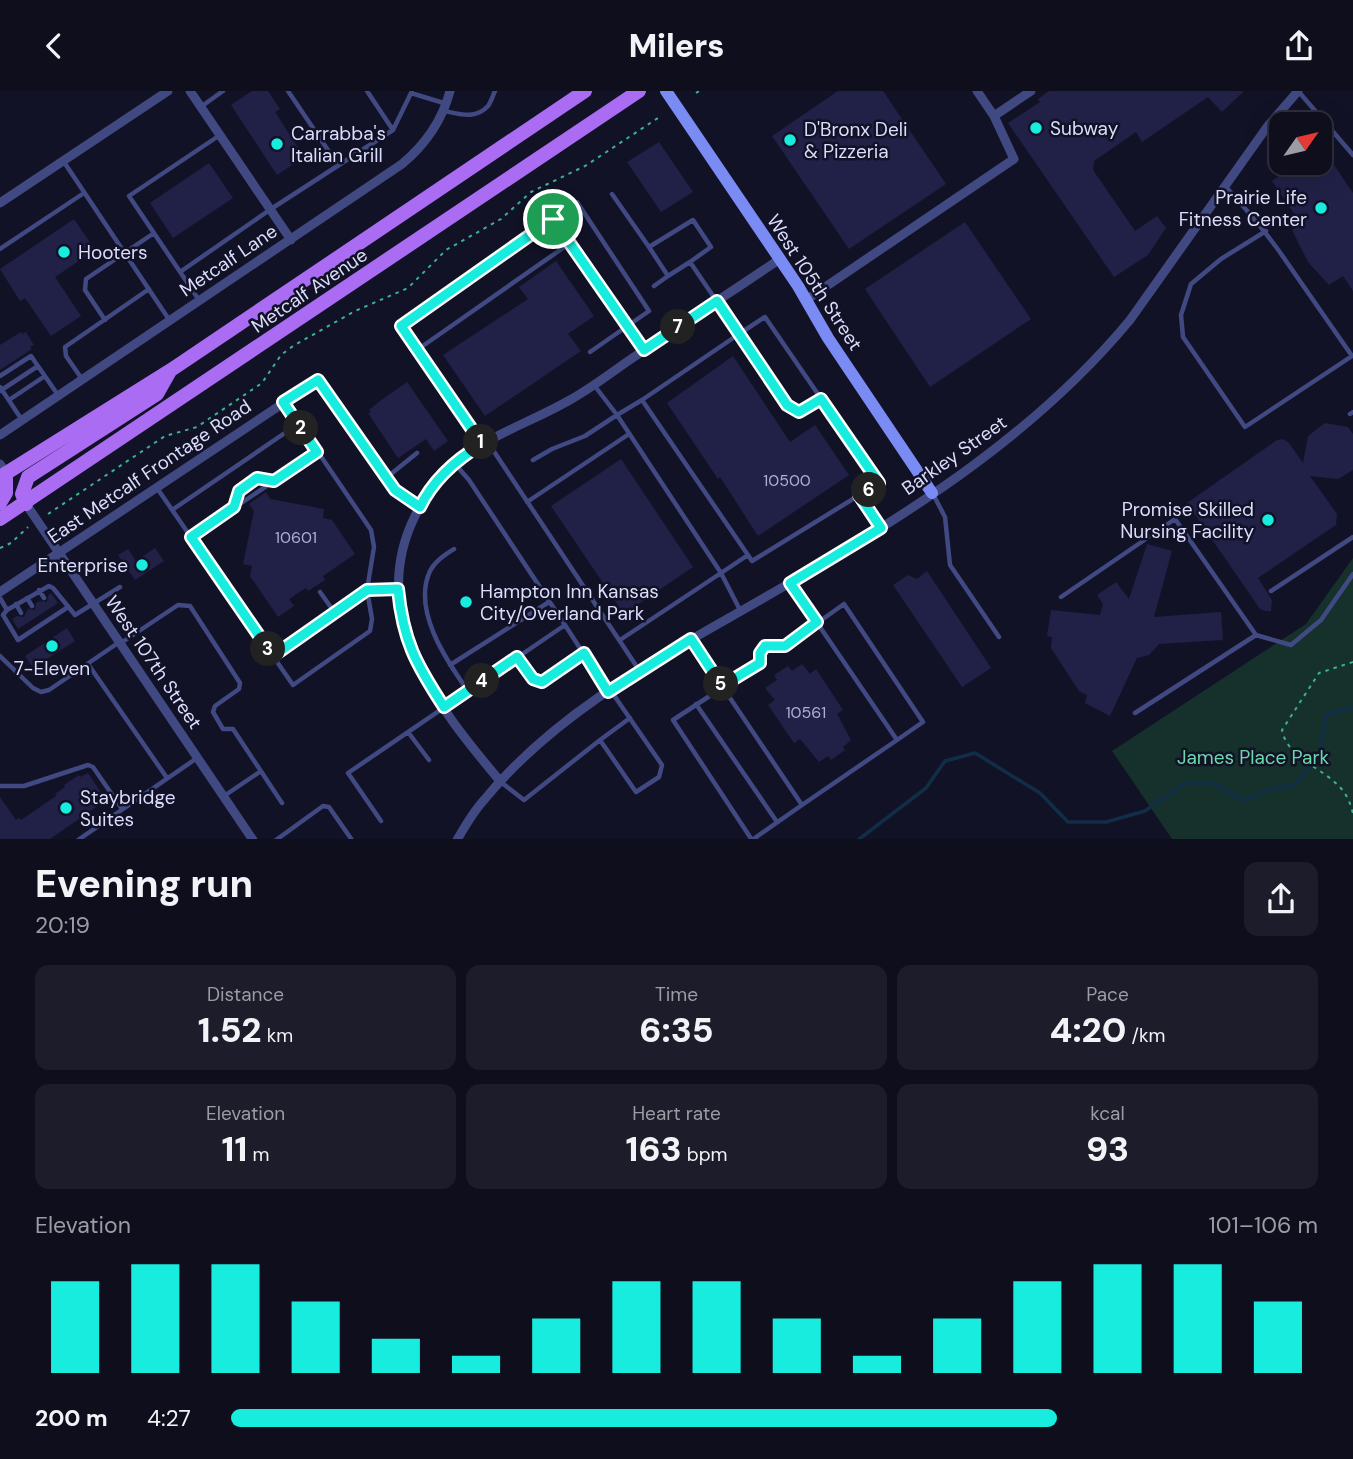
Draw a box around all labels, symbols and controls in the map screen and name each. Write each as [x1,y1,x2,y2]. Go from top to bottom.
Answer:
text: Milers [629,25,724,67]
icon: back [35,27,73,65]
icon: share [1280,27,1318,65]
north arrow [1269,112,1332,175]
map controls [1269,112,1332,175]
place label: Subway [1050,116,1119,141]
place label: D'Bronx Deli & Pizzeria [804,117,908,164]
marker: Subway [1028,120,1044,136]
place label: Carrabba's Italian Grill [291,121,386,168]
marker: D'Bronx Deli & Pizzeria [782,132,798,148]
marker: Carrabba's Italian Grill [269,136,285,152]
place label: Prairie Life Fitness Center [1179,185,1307,232]
pin [523,189,583,249]
icon: arrive [534,200,572,238]
marker: Prairie Life Fitness Center [1313,200,1329,216]
street label: West 105th Street [761,209,868,355]
street label: Metcalf Lane [175,219,282,302]
place label: Hooters [78,240,148,265]
street label: Metcalf Avenue [246,242,372,339]
marker: Hooters [56,244,72,260]
pin: 7 [660,309,696,345]
text: 7 [672,314,683,339]
street label: East Metcalf Frontage Road [43,394,256,549]
street label: Barkley Street [897,410,1012,501]
pin: 2 [284,411,318,445]
text: 2 [295,415,306,440]
pin: 1 [463,425,498,459]
text: 1 [477,429,484,454]
house number: 10500 [763,470,811,491]
pin: 6 [852,473,886,507]
text: 6 [862,477,875,502]
place label: Promise Skilled Nursing Facility [1120,497,1254,544]
marker: Promise Skilled Nursing Facility [1260,512,1276,528]
house number: 10601 [275,527,317,548]
place label: Enterprise [38,553,128,578]
marker: Enterprise [134,557,150,573]
place label: Hampton Inn Kansas City/Overland Park [480,579,659,626]
street label: West 107th Street [100,591,208,734]
marker: Hampton Inn Kansas City/Overland Park [458,594,474,610]
pin: 3 [250,631,286,667]
text: 3 [262,636,273,661]
marker: 7-Eleven [44,638,60,654]
place label: 7-Eleven [14,656,90,681]
pin: 4 [464,663,500,699]
pin: 5 [704,667,738,701]
text: 4 [475,668,488,693]
text: 5 [715,671,726,696]
house number: 10561 [786,702,826,723]
park label: James Place Park [1177,745,1329,770]
place label: Staybridge Suites [80,785,176,832]
marker: Staybridge Suites [58,800,74,816]
text: Evening run [35,859,253,909]
button: share [1244,862,1318,936]
text: 20:19 [35,910,90,940]
text: Distance [207,982,284,1007]
text: Time [655,982,698,1007]
text: Pace [1086,982,1129,1007]
text: 1.52 [198,1007,262,1053]
text: 6:35 [639,1007,714,1053]
text: 4:20 [1050,1007,1126,1053]
text: km [262,1023,293,1048]
text: /km [1126,1023,1165,1048]
text: Elevation [206,1101,285,1126]
text: Heart rate [632,1101,721,1126]
text: kcal [1090,1101,1125,1126]
text: 11 [222,1126,247,1172]
text: 163 [625,1126,682,1172]
text: 93 [1086,1126,1129,1172]
text: m [247,1142,269,1167]
text: bpm [682,1142,728,1167]
text: Elevation [35,1210,131,1240]
text: 101–106 m [1209,1210,1318,1240]
text: 200 m [35,1403,108,1433]
text: 4:27 [147,1403,191,1433]

